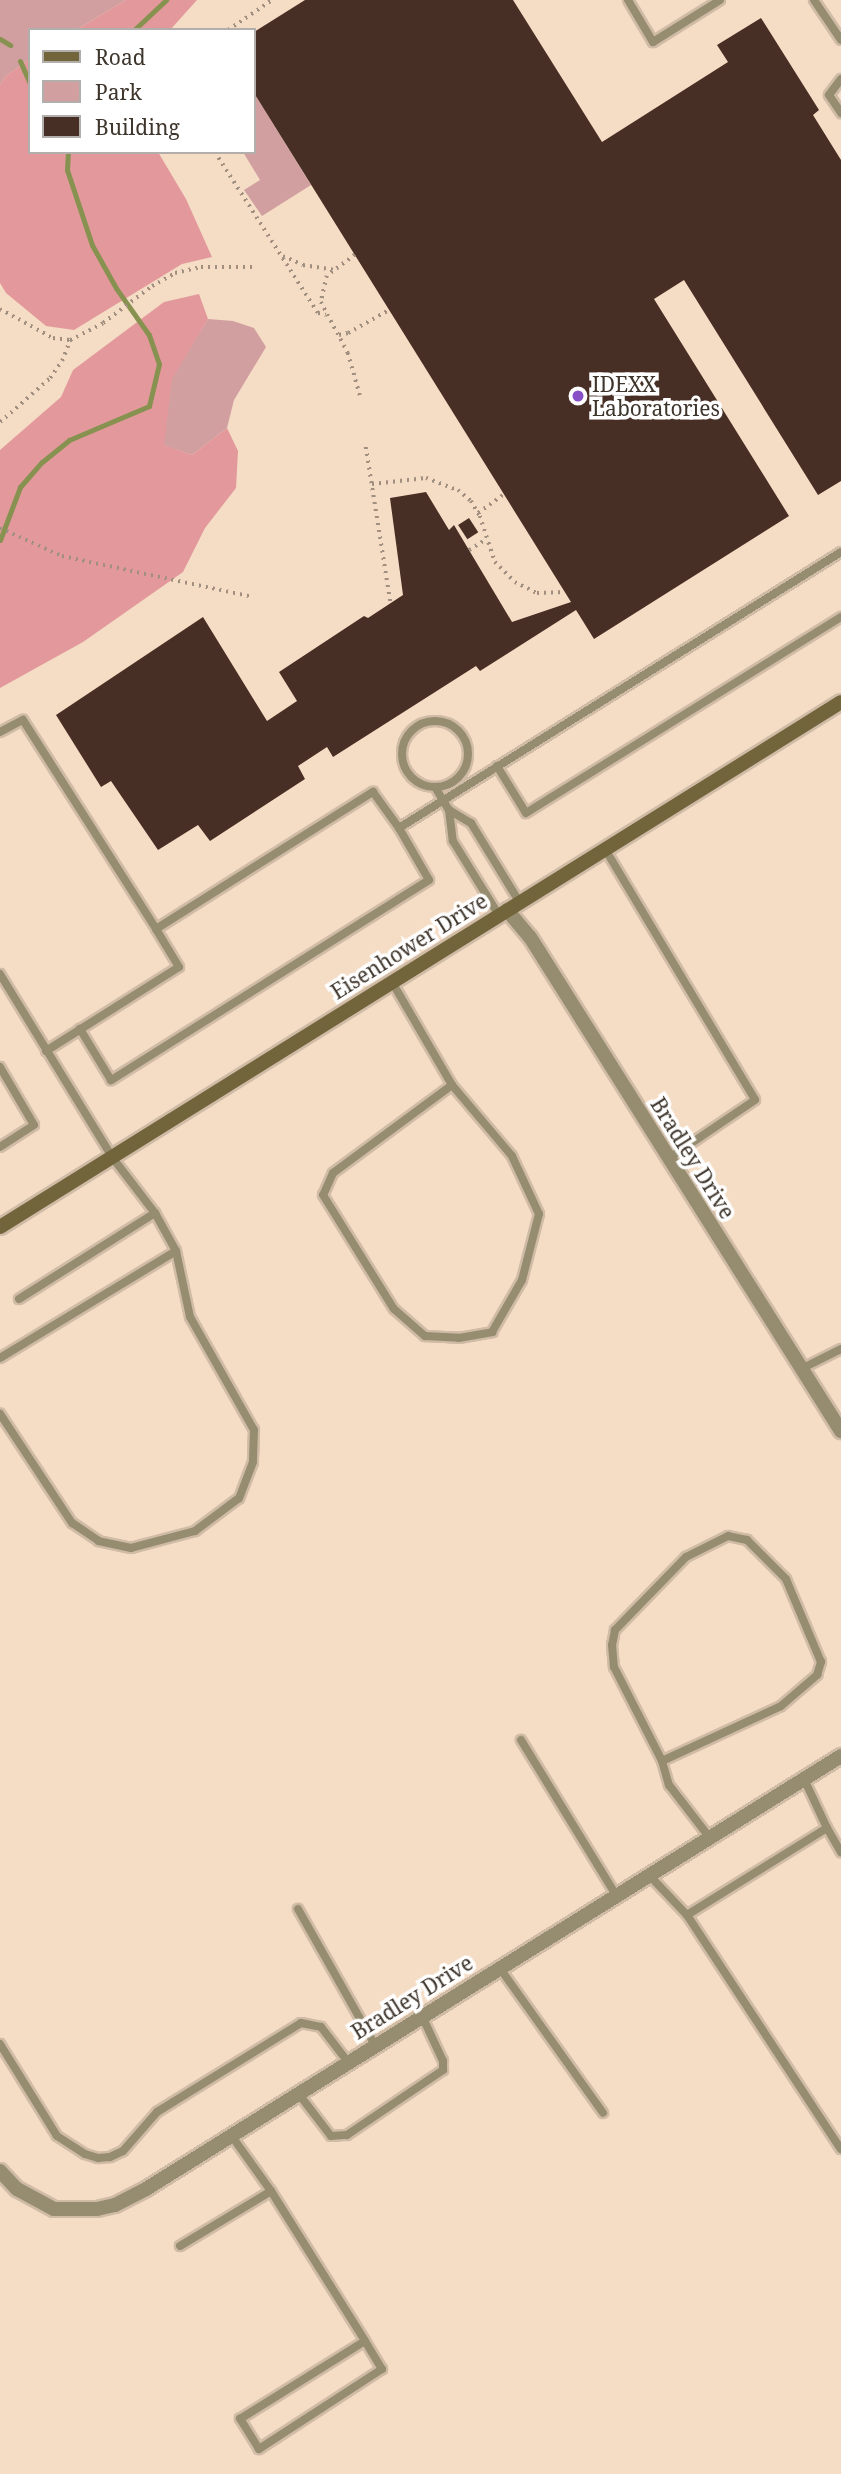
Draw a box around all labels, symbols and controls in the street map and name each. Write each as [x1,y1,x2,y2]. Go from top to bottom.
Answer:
legend [28,28,256,154]
text: Road [95,43,146,71]
text: Park [95,78,142,106]
text: Building [95,113,180,141]
place label: IDEXX Laboratories [592,371,720,421]
marker: IDEXX Laboratories [570,388,586,404]
street label: Eisenhower Drive [326,888,492,1004]
street label: Bradley Drive [646,1093,740,1223]
street label: Bradley Drive [347,1950,477,2044]

